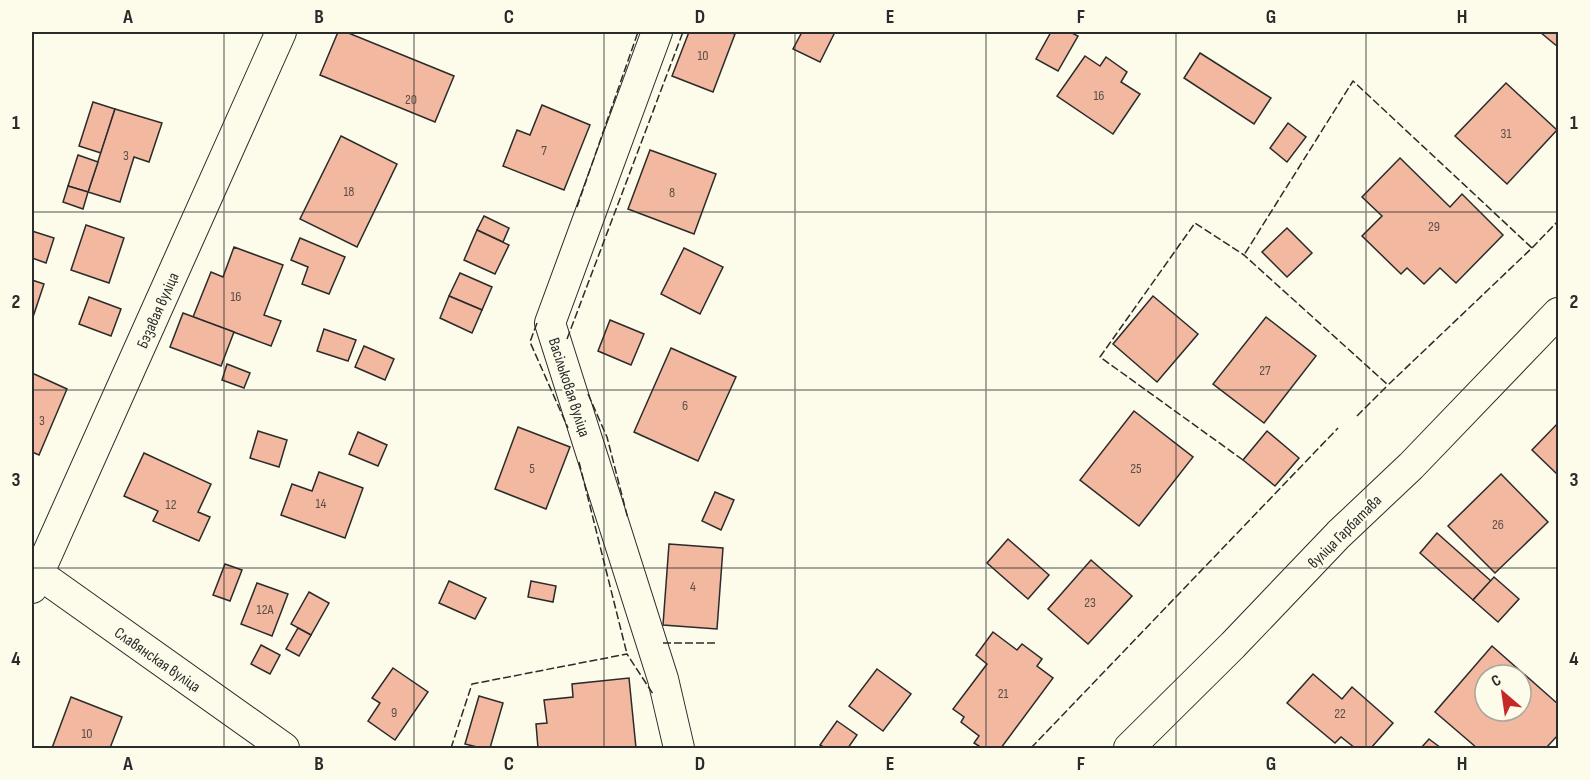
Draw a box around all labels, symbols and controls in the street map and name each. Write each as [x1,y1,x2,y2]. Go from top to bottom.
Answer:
text: A [122,5,133,29]
text: B [314,5,324,29]
text: C [504,5,514,29]
text: D [695,5,705,29]
text: E [886,5,894,29]
text: F [1077,5,1085,29]
text: G [1266,5,1276,29]
text: H [1457,5,1467,29]
house number: 10 [697,47,709,64]
house number: 16 [1093,87,1105,104]
house number: 20 [405,91,417,108]
text: 1 [12,111,20,135]
text: 1 [1570,111,1578,135]
house number: 31 [1501,125,1511,142]
house number: 7 [541,142,547,159]
house number: 3 [123,147,129,164]
house number: 18 [343,183,355,200]
house number: 8 [669,184,675,201]
house number: 29 [1428,218,1440,235]
street label: Бэзавая вуліца [133,270,184,352]
house number: 16 [230,288,242,305]
text: 2 [12,290,20,314]
text: 2 [1570,290,1578,314]
street label: Васільковая вуліца [544,336,594,439]
house number: 27 [1259,362,1271,379]
house number: 6 [682,397,688,414]
house number: 3 [39,412,45,429]
house number: 5 [529,460,535,477]
house number: 25 [1130,460,1142,477]
text: 3 [12,468,21,492]
text: 3 [1570,468,1579,492]
street label: вуліца Гарбатава [1304,491,1386,573]
house number: 14 [316,495,327,512]
house number: 12 [166,496,177,513]
house number: 26 [1492,516,1504,533]
house number: 4 [690,578,696,595]
house number: 23 [1084,594,1096,611]
house number: 12А [257,601,274,618]
street label: Славянская вуліца [110,623,204,697]
text: 4 [11,647,21,671]
text: 4 [1569,647,1579,671]
north arrow [1473,663,1533,723]
text: С [1488,671,1505,691]
house number: 21 [998,685,1008,702]
house number: 9 [391,704,397,721]
house number: 22 [1334,705,1346,722]
house number: 10 [81,725,93,742]
text: A [122,752,133,776]
text: B [314,752,324,776]
text: C [504,752,514,776]
text: D [695,752,705,776]
text: E [886,752,894,776]
text: F [1077,752,1085,776]
text: G [1266,752,1276,776]
text: H [1457,752,1467,776]

